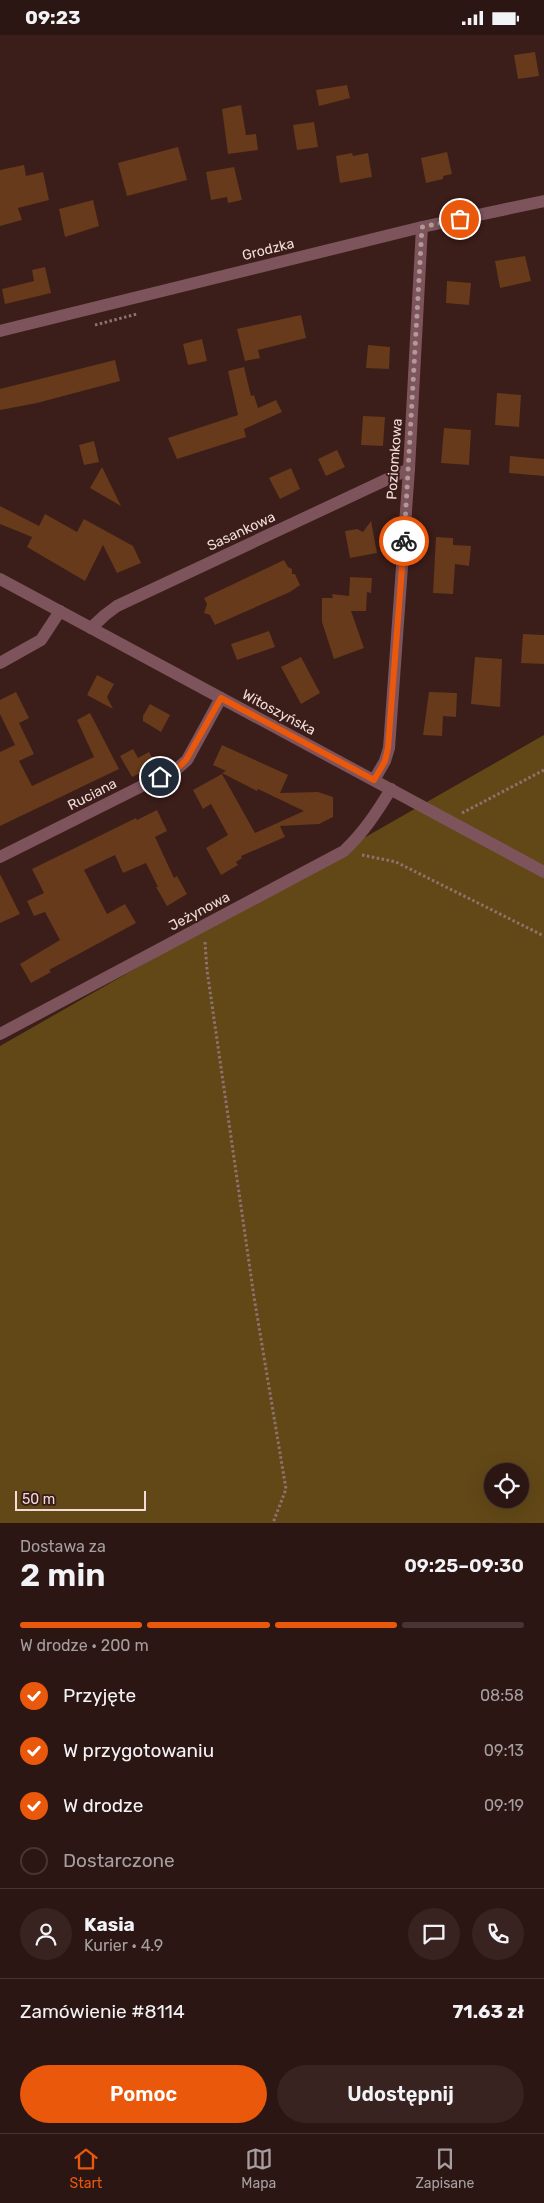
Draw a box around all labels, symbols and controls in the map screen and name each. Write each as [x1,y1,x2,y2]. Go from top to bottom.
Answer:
text: 09:23 [25,6,81,29]
pin [439,198,481,240]
icon: bag [446,205,474,233]
street label: Grodzka [240,235,296,264]
street label: Poziomkowa [383,418,406,500]
street label: Sasankowa [204,508,278,555]
courier [379,516,429,566]
icon: bike [390,527,418,555]
street label: Witoszyńska [239,686,318,739]
pin [139,756,181,798]
icon: home [146,763,174,791]
street label: Ruciana [65,775,120,814]
street label: Jeżynowa [166,888,233,935]
map controls [484,1463,529,1508]
button: locate [484,1463,529,1508]
scale bar [15,1488,146,1511]
text: 50 m [22,1491,55,1508]
text: Dostawa za [20,1537,106,1556]
text: 09:25–09:30 [404,1554,524,1577]
text: 2 min [20,1556,105,1594]
text: W drodze · 200 m [20,1636,149,1655]
icon: check [20,1682,48,1710]
text: Przyjęte [63,1684,136,1707]
text: 08:58 [480,1686,524,1705]
icon: check [20,1737,48,1765]
text: W przygotowaniu [63,1739,214,1762]
text: 09:13 [484,1741,524,1760]
icon: check [20,1792,48,1820]
text: W drodze [63,1794,143,1817]
text: 09:19 [484,1796,524,1815]
text: Dostarczone [63,1849,175,1872]
button: person [20,1908,72,1960]
button: chat [408,1908,460,1960]
button: phone [472,1908,524,1960]
text: Kasia [84,1913,135,1936]
text: Kurier · 4.9 [84,1936,163,1955]
text: Zamówienie #8114 [20,2000,185,2023]
text: 71.63 zł [452,2000,524,2023]
button: Pomoc [20,2065,267,2123]
button: Udostępnij [277,2065,524,2123]
tab: Start [70,2145,102,2192]
tab: Mapa [241,2145,276,2192]
tab: Zapisane [415,2145,474,2192]

